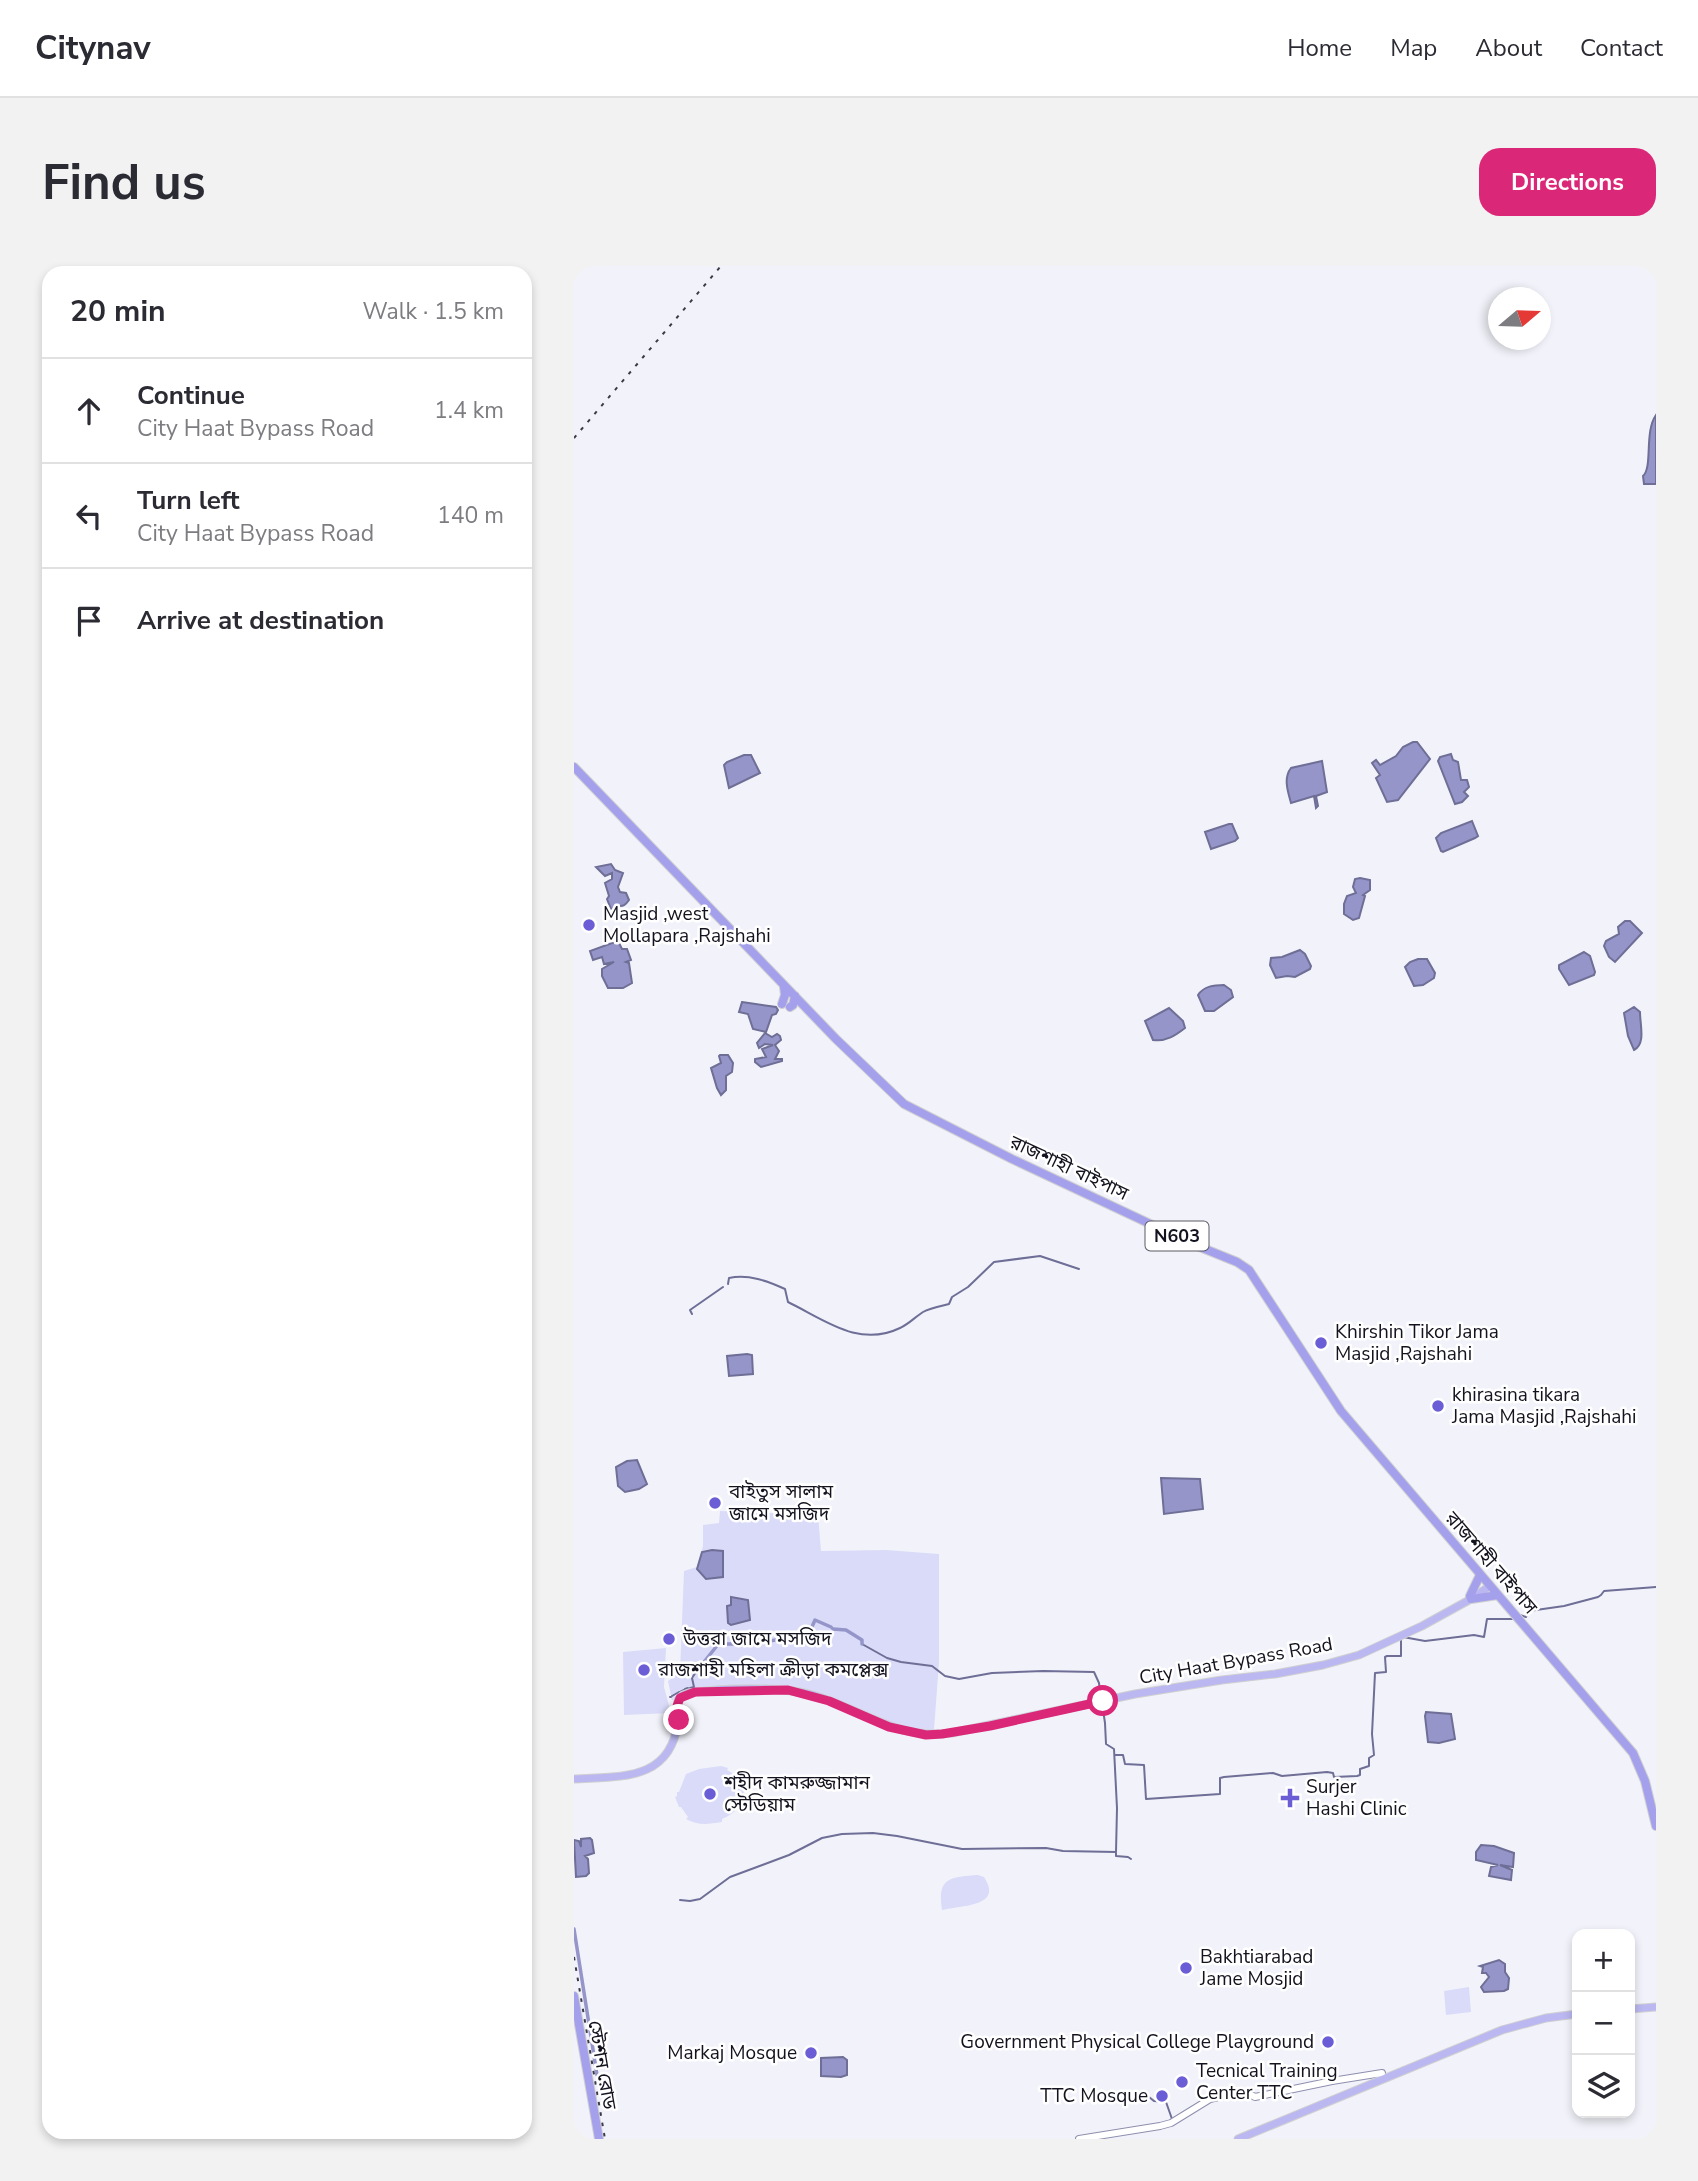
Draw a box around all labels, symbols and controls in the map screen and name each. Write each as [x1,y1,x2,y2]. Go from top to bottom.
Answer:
text: Citynav [35,26,151,71]
text: Home [1287,32,1352,64]
text: Map [1390,32,1437,64]
text: About [1475,32,1542,64]
text: Contact [1580,32,1663,64]
button: Directions [1479,148,1656,216]
text: Find us [42,149,206,216]
north arrow [1488,287,1551,350]
text: 20 min [70,291,166,332]
text: Walk · 1.5 km [362,296,504,327]
text: Continue [137,378,245,413]
icon: ahead [70,392,108,430]
text: 1.4 km [434,395,504,426]
text: City Haat Bypass Road [137,413,374,444]
text: Turn left [137,483,240,518]
icon: left [70,497,108,535]
text: 140 m [437,500,504,531]
text: City Haat Bypass Road [137,518,374,549]
icon: arrive [70,602,108,640]
text: Arrive at destination [137,603,384,638]
place label: Masjid ,west Mollapara ,Rajshahi [603,901,771,949]
marker: Masjid ,west Mollapara ,Rajshahi [581,917,597,933]
street label: রাজশাহী বাইপাস [1005,1129,1133,1207]
road number: N603 [1146,1222,1208,1251]
place label: Khirshin Tikor Jama Masjid ,Rajshahi [1335,1319,1499,1367]
marker: Khirshin Tikor Jama Masjid ,Rajshahi [1313,1335,1329,1351]
place label: khirasina tikara Jama Masjid ,Rajshahi [1451,1382,1637,1430]
marker: khirasina tikara Jama Masjid ,Rajshahi [1430,1398,1446,1414]
place label: বাইতুস সালাম জামে মসজিদ [728,1479,834,1527]
marker: বাইতুস সালাম জামে মসজিদ [707,1495,723,1511]
street label: রাজশাহী বাইপাস [1439,1505,1544,1621]
place label: উত্তরা জামে মসজিদ [682,1626,832,1652]
marker: উত্তরা জামে মসজিদ [661,1631,677,1647]
street label: City Haat Bypass Road [1137,1631,1335,1691]
place label: রাজশাহী মহিলা ক্রীড়া কমপ্লেক্স [657,1657,890,1683]
marker: রাজশাহী মহিলা ক্রীড়া কমপ্লেক্স [636,1662,652,1678]
route start [1087,1685,1118,1716]
route end [663,1704,694,1735]
place label: শহীদ কামরুজ্জামান স্টেডিয়াম [723,1770,871,1818]
place label: Surjer Hashi Clinic [1306,1774,1407,1822]
marker: শহীদ কামরুজ্জামান স্টেডিয়াম [702,1786,718,1802]
marker: Surjer Hashi Clinic [1280,1788,1300,1808]
map controls [1572,1929,1635,2118]
button: + [1572,1929,1635,1992]
place label: Bakhtiarabad Jame Mosjid [1199,1944,1313,1992]
marker: Bakhtiarabad Jame Mosjid [1178,1960,1194,1976]
button: − [1572,1992,1635,2055]
street label: স্টেশন রোড [581,2018,623,2112]
place label: Government Physical College Playground [960,2029,1314,2055]
marker: Government Physical College Playground [1320,2034,1336,2050]
place label: Markaj Mosque [667,2040,797,2066]
marker: Markaj Mosque [803,2045,819,2061]
button: layers [1572,2055,1635,2118]
place label: Tecnical Training Center TTC [1196,2058,1338,2106]
marker: Tecnical Training Center TTC [1174,2074,1190,2090]
place label: TTC Mosque [1040,2083,1148,2109]
marker: TTC Mosque [1154,2088,1170,2104]

